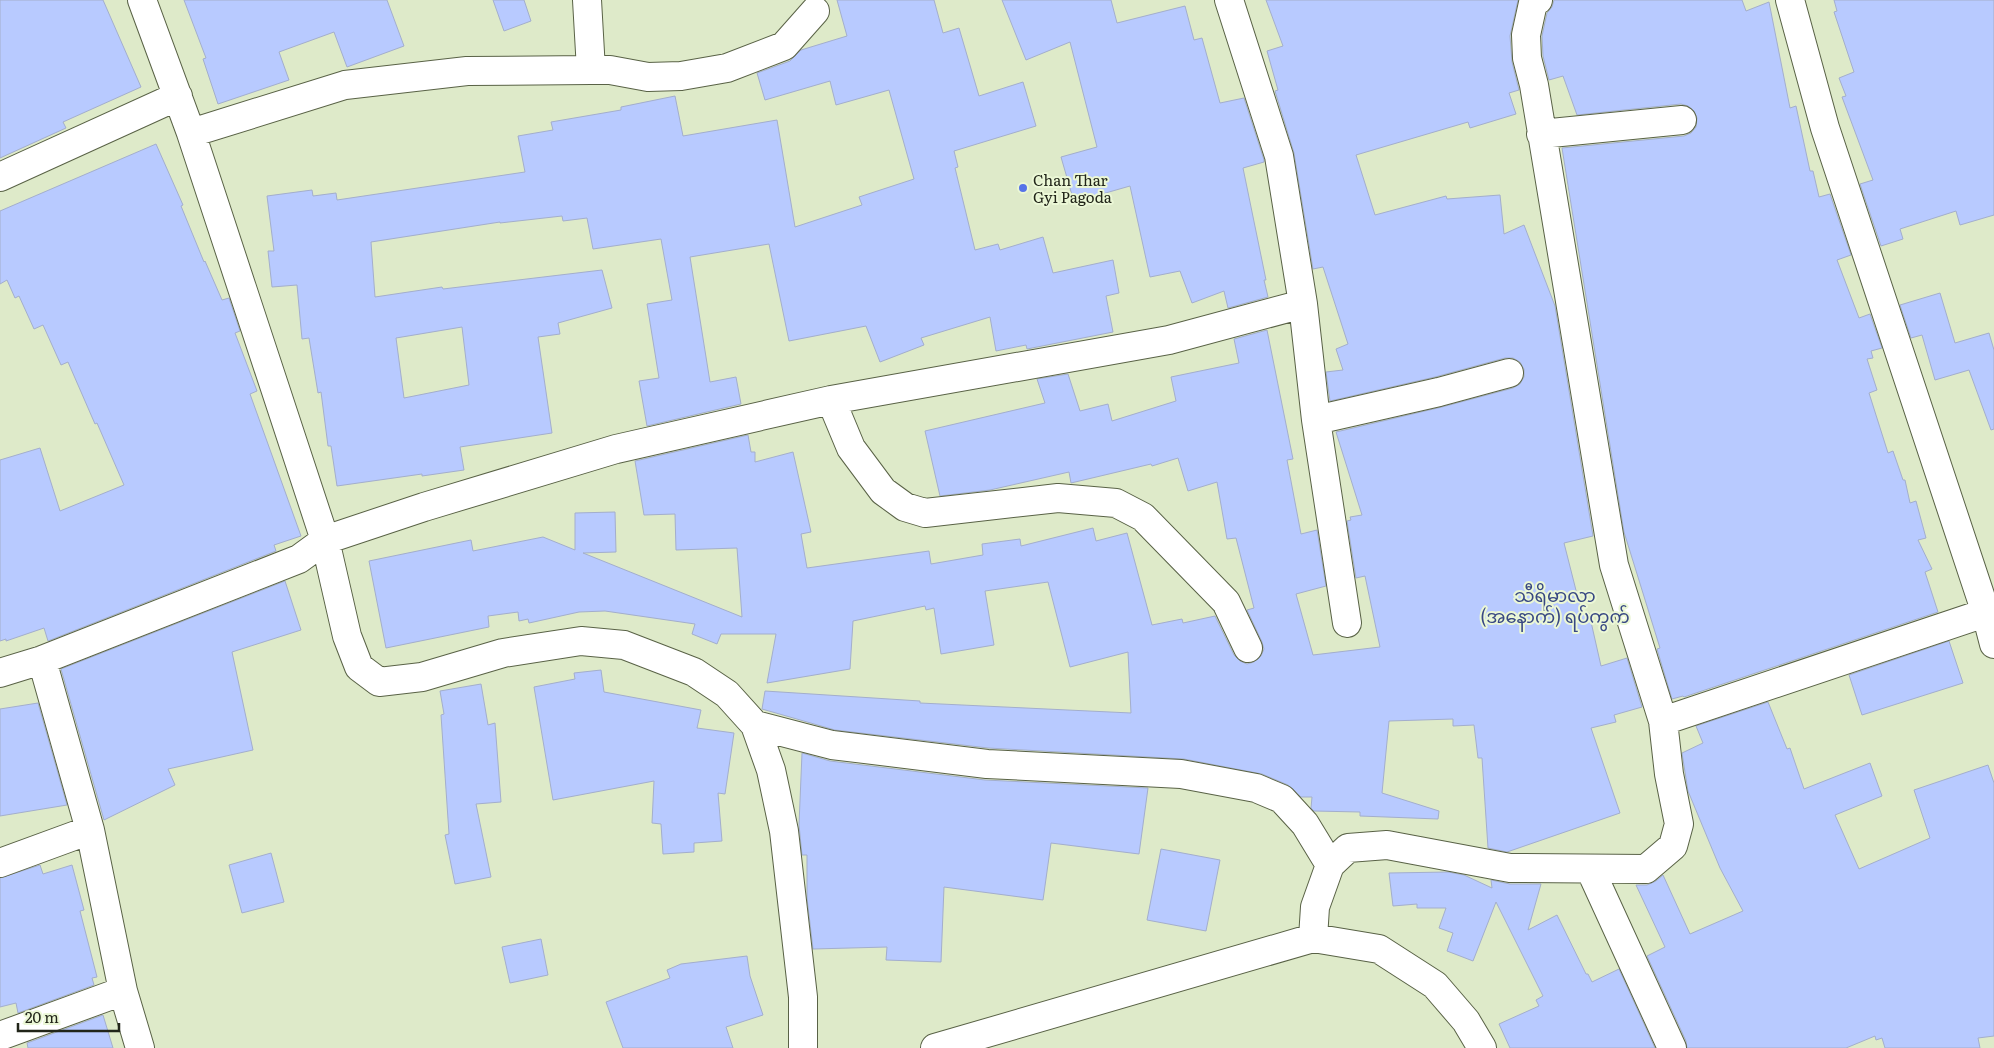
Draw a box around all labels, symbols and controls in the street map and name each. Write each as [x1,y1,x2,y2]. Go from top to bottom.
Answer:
place label: Chan Thar Gyi Pagoda [1033,168,1113,208]
marker: Chan Thar Gyi Pagoda [1017,182,1029,194]
district label: သီရိမာလာ (အနောက်) ရပ်ကွက် [1480,581,1630,632]
scale bar [18,1000,119,1032]
text: 20 m [25,1005,59,1028]

